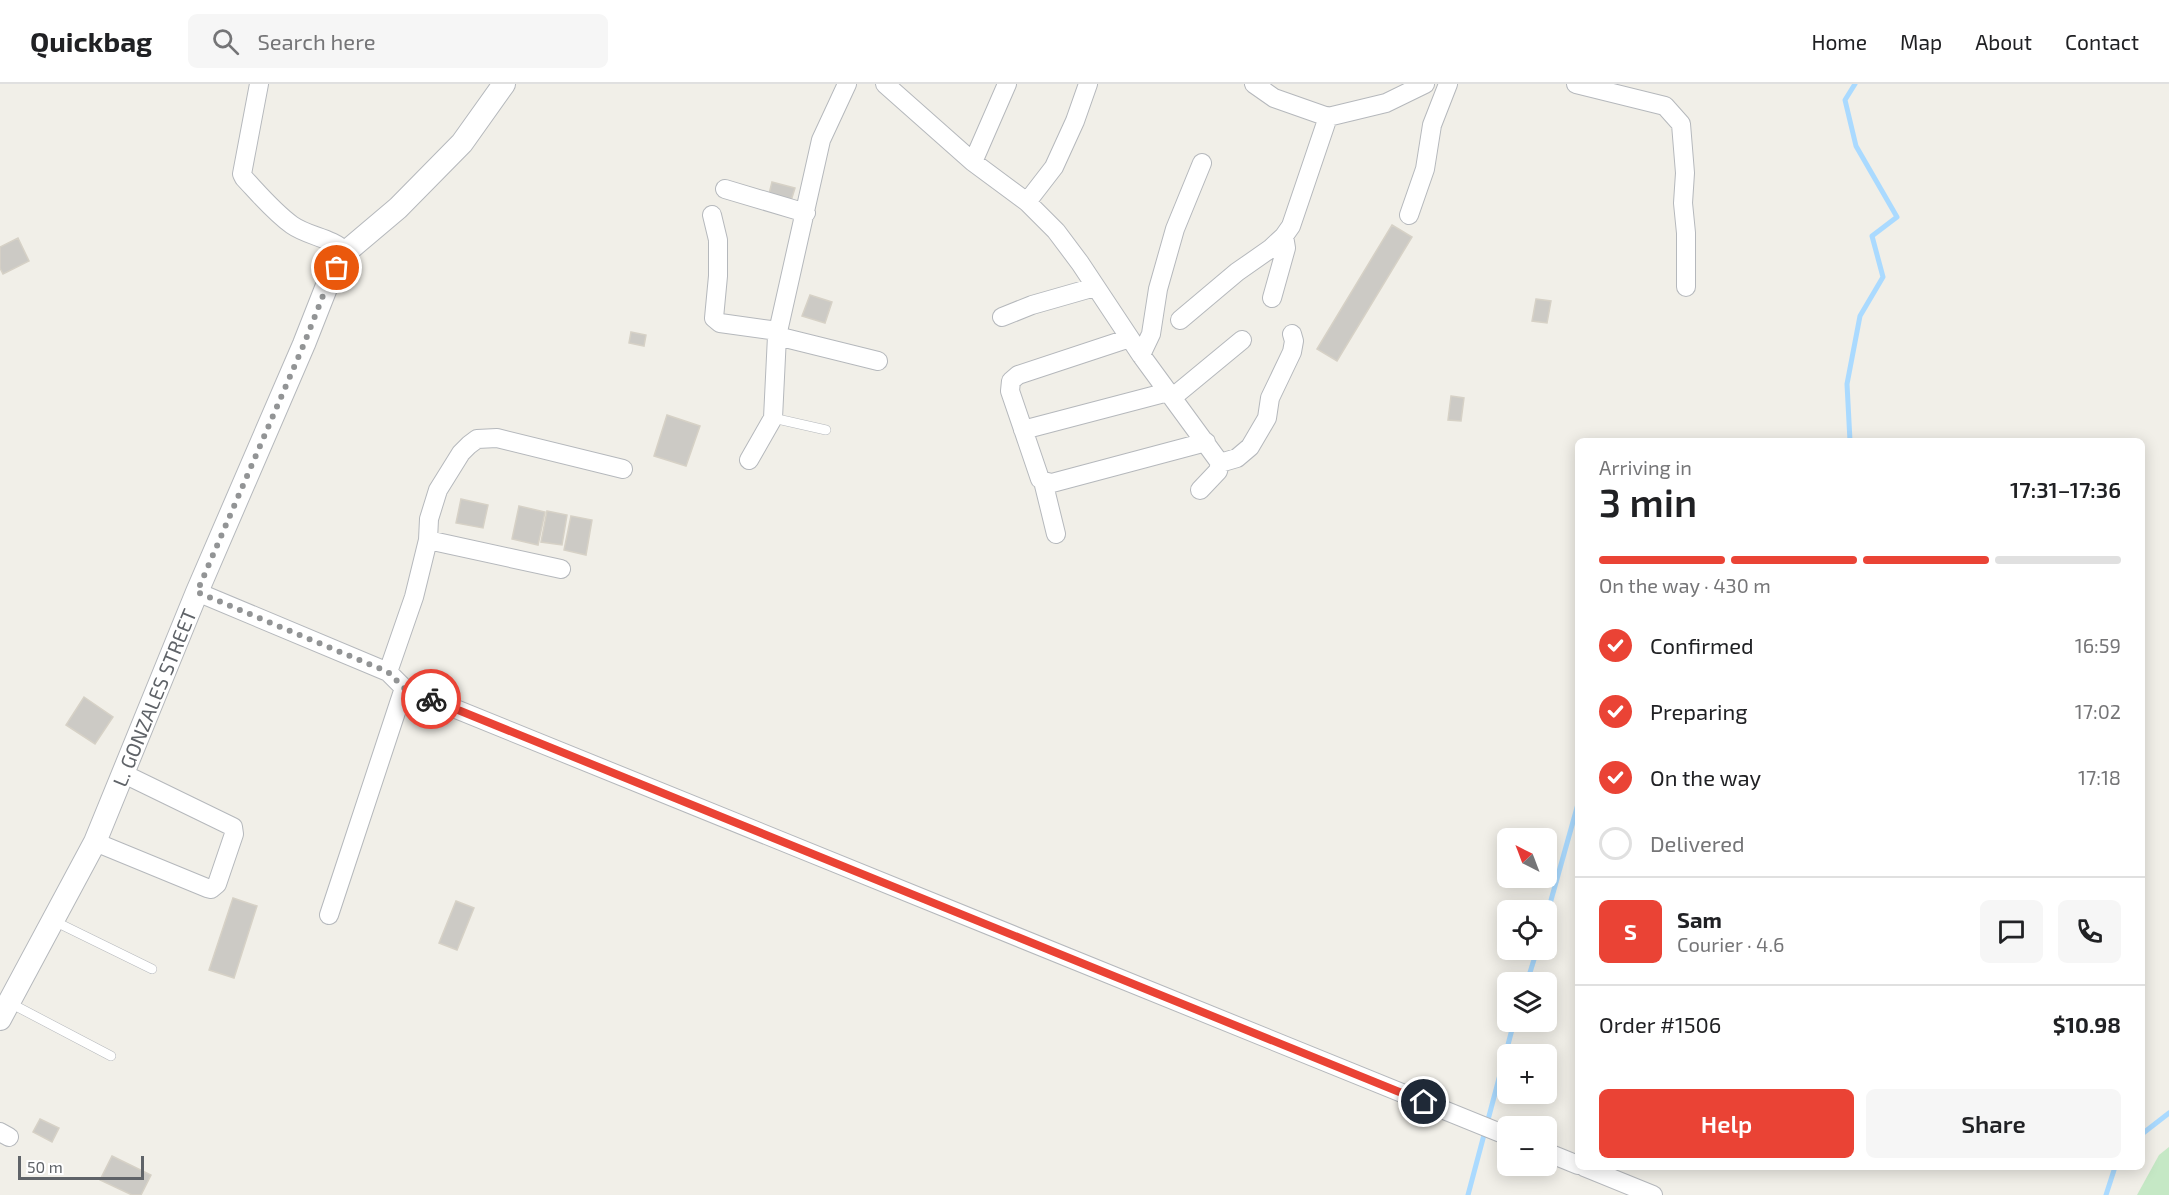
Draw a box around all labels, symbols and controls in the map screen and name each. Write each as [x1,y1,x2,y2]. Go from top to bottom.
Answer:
search box [188,14,608,68]
text: Quickbag [30,24,152,58]
icon: search [209,25,242,58]
text: Search here [257,28,376,54]
text: Home [1811,29,1867,54]
text: Map [1900,29,1942,54]
text: About [1975,29,2032,54]
text: Contact [2065,29,2139,54]
pin [311,242,362,293]
icon: bag [320,251,353,284]
text: Arriving in [1599,455,1692,479]
text: 17:31–17:36 [2010,476,2121,502]
text: 3 min [1599,478,1697,525]
text: On the way · 430 m [1599,573,1771,597]
street label: L. GONZALES STREET [107,605,201,790]
icon: check [1599,629,1632,662]
text: Confirmed [1650,632,1754,658]
text: 16:59 [2075,633,2121,657]
courier [401,669,461,729]
icon: bike [415,683,448,716]
icon: check [1599,695,1632,728]
text: Preparing [1650,698,1748,724]
text: 17:02 [2075,699,2121,723]
icon: check [1599,761,1632,794]
text: On the way [1650,764,1761,790]
text: 17:18 [2078,765,2121,789]
north arrow [1497,828,1557,888]
map controls [1497,828,1557,1176]
text: Delivered [1650,830,1745,856]
button: locate [1497,900,1557,960]
button: chat [1980,900,2043,963]
button: phone [2058,900,2121,963]
text: Sam [1677,906,1722,932]
text: S [1624,918,1637,944]
text: Courier · 4.6 [1677,932,1784,956]
button: layers [1497,972,1557,1032]
text: Order #1506 [1599,1011,1721,1037]
text: $10.98 [2053,1011,2121,1037]
button: + [1497,1044,1557,1104]
pin [1398,1076,1449,1127]
icon: home [1407,1085,1440,1118]
button: Help [1599,1089,1854,1158]
button: Share [1866,1089,2121,1158]
button: − [1497,1116,1557,1176]
scale bar [18,1153,144,1180]
text: 50 m [27,1157,63,1176]

